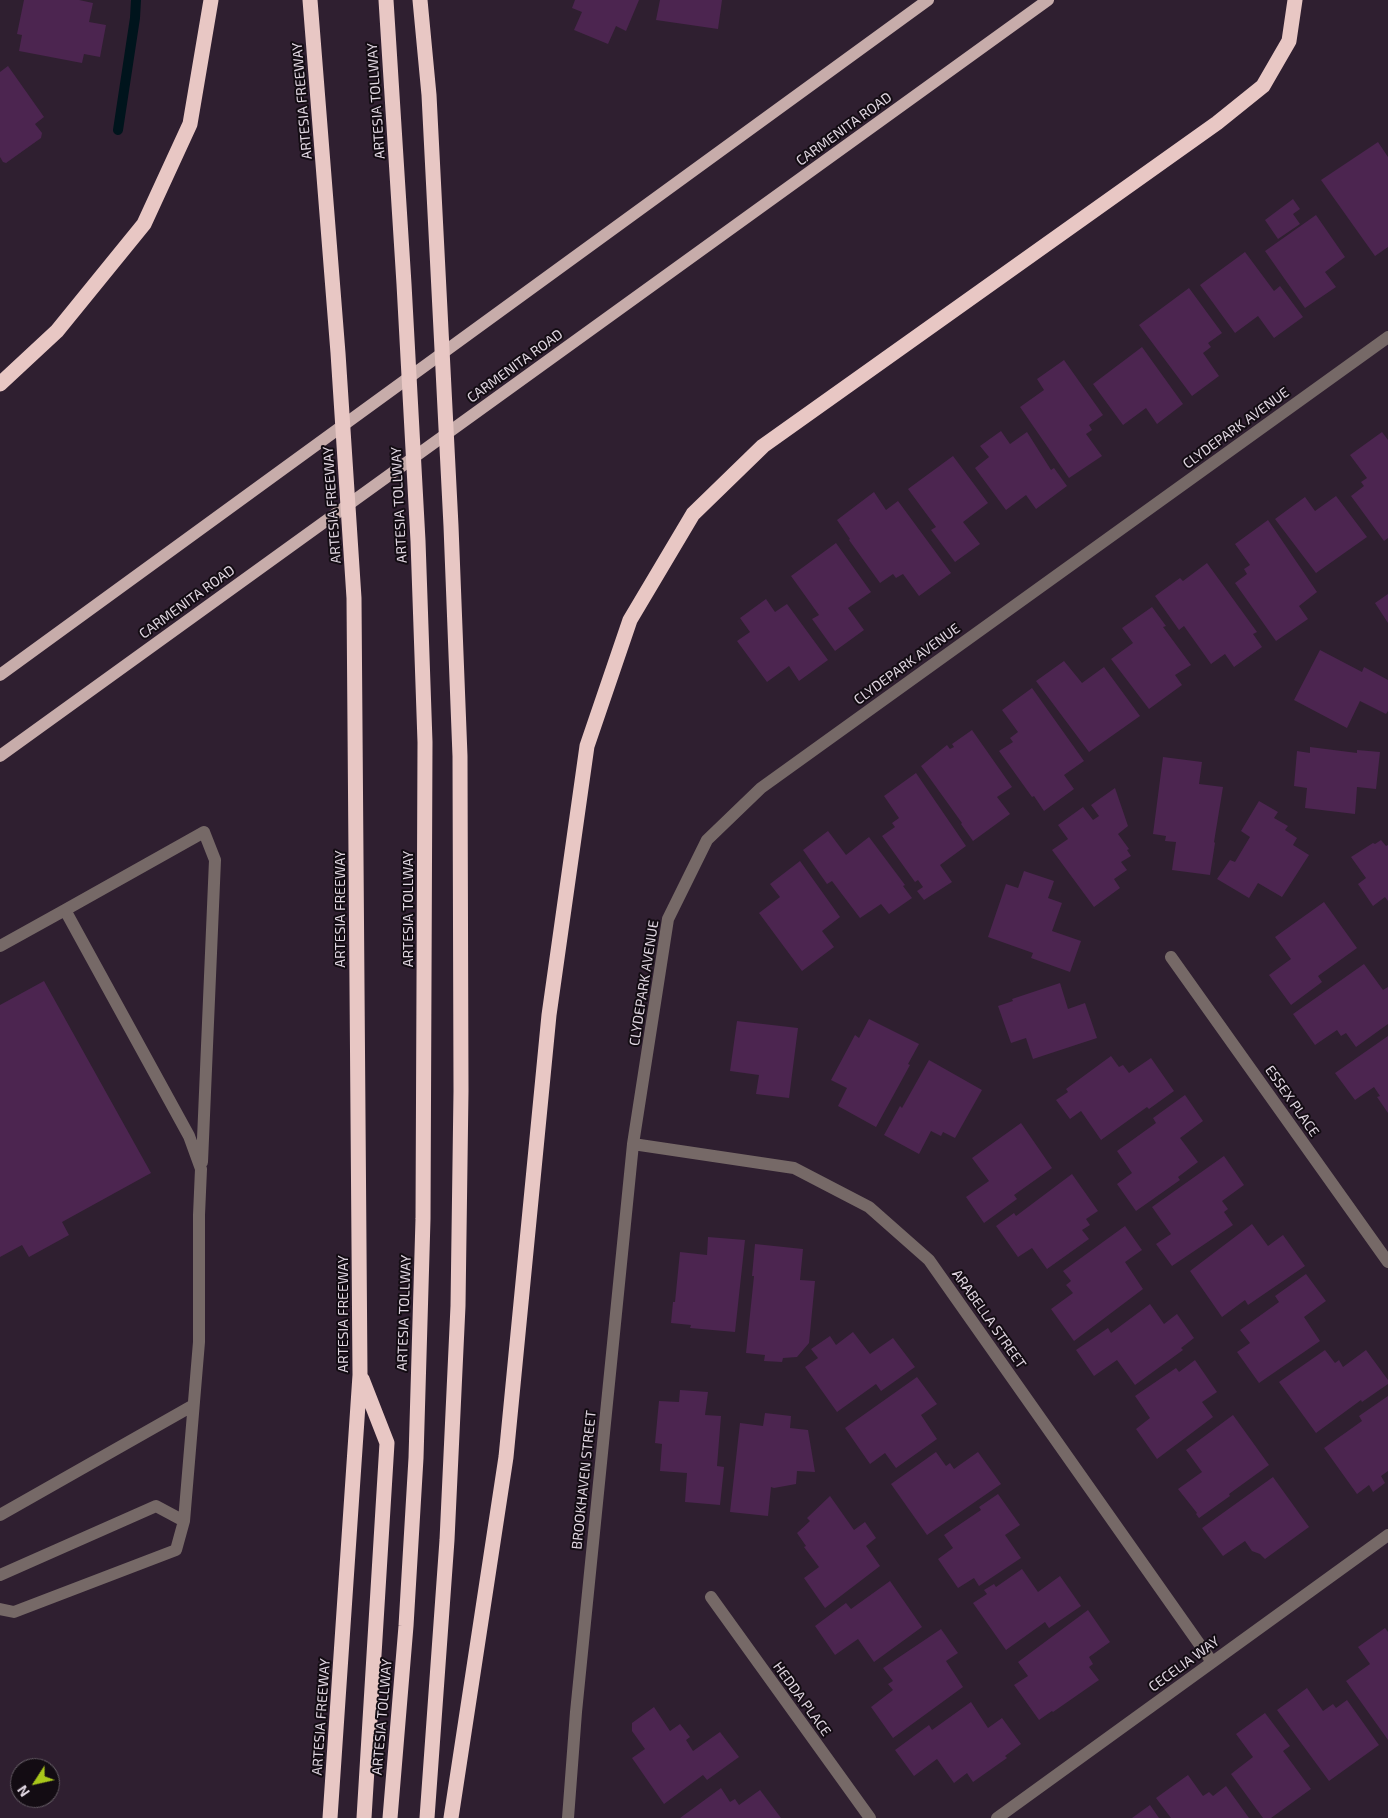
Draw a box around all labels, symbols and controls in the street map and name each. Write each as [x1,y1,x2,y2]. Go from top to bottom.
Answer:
street label: ARTESIA FREEWAY [289,42,315,160]
street label: ARTESIA TOLLWAY [364,42,388,160]
street label: CARMENITA ROAD [793,89,895,169]
street label: CARMENITA ROAD [464,326,566,406]
street label: CLYDEPARK AVENUE [1180,384,1292,472]
street label: ARTESIA FREEWAY [320,446,344,564]
street label: ARTESIA TOLLWAY [388,446,410,564]
street label: CARMENITA ROAD [136,562,238,642]
street label: CLYDEPARK AVENUE [851,620,963,708]
street label: ARTESIA FREEWAY [332,850,348,968]
street label: ARTESIA TOLLWAY [400,851,416,967]
street label: CLYDEPARK AVENUE [626,919,662,1047]
street label: ESSEX PLACE [1261,1062,1323,1140]
street label: ARTESIA FREEWAY [335,1255,351,1373]
street label: ARTESIA TOLLWAY [394,1255,414,1371]
street label: ARABELLA STREET [948,1266,1030,1372]
street label: BROOKHAVEN STREET [568,1410,600,1550]
street label: CECELIA WAY [1145,1633,1223,1695]
street label: ARTESIA FREEWAY [309,1658,333,1776]
street label: ARTESIA TOLLWAY [369,1658,395,1776]
street label: HEDDA PLACE [769,1659,835,1739]
north arrow [10,1758,60,1808]
text: N [13,1782,33,1800]

